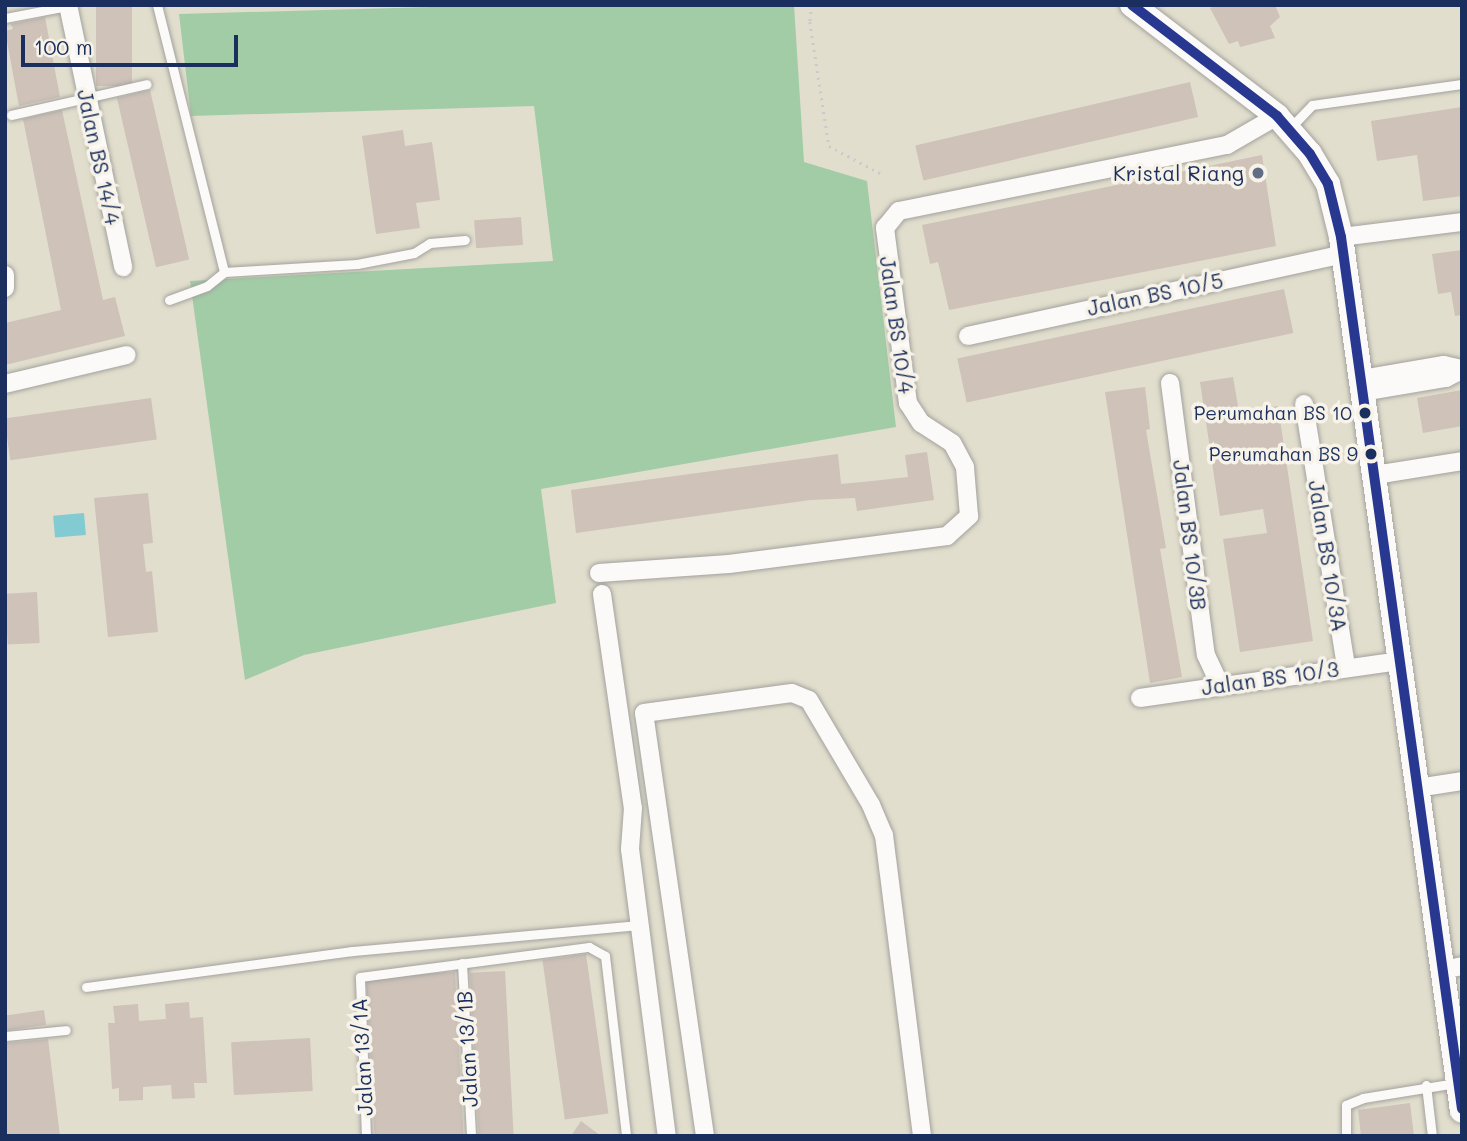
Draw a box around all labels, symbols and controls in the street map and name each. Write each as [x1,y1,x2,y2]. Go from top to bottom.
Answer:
scale bar [24,21,242,65]
text: 100 m [34,33,93,60]
street label: Jalan BS 14/4 [72,87,126,227]
place label: Kristal Riang [1113,160,1244,186]
marker: Kristal Riang [1250,165,1266,181]
street label: Jalan BS 10/4 [875,255,919,395]
street label: Jalan BS 10/5 [1085,267,1225,321]
place label: Perumahan BS 10 [1194,402,1352,424]
marker: Perumahan BS 10 [1358,406,1372,420]
place label: Perumahan BS 9 [1209,443,1358,465]
marker: Perumahan BS 9 [1364,447,1378,461]
street label: Jalan BS 10/3B [1168,458,1212,612]
street label: Jalan BS 10/3A [1304,478,1352,634]
street label: Jalan BS 10/3 [1200,656,1340,700]
street label: Jalan 13/1B [451,990,483,1108]
street label: Jalan 13/1A [346,997,378,1117]

